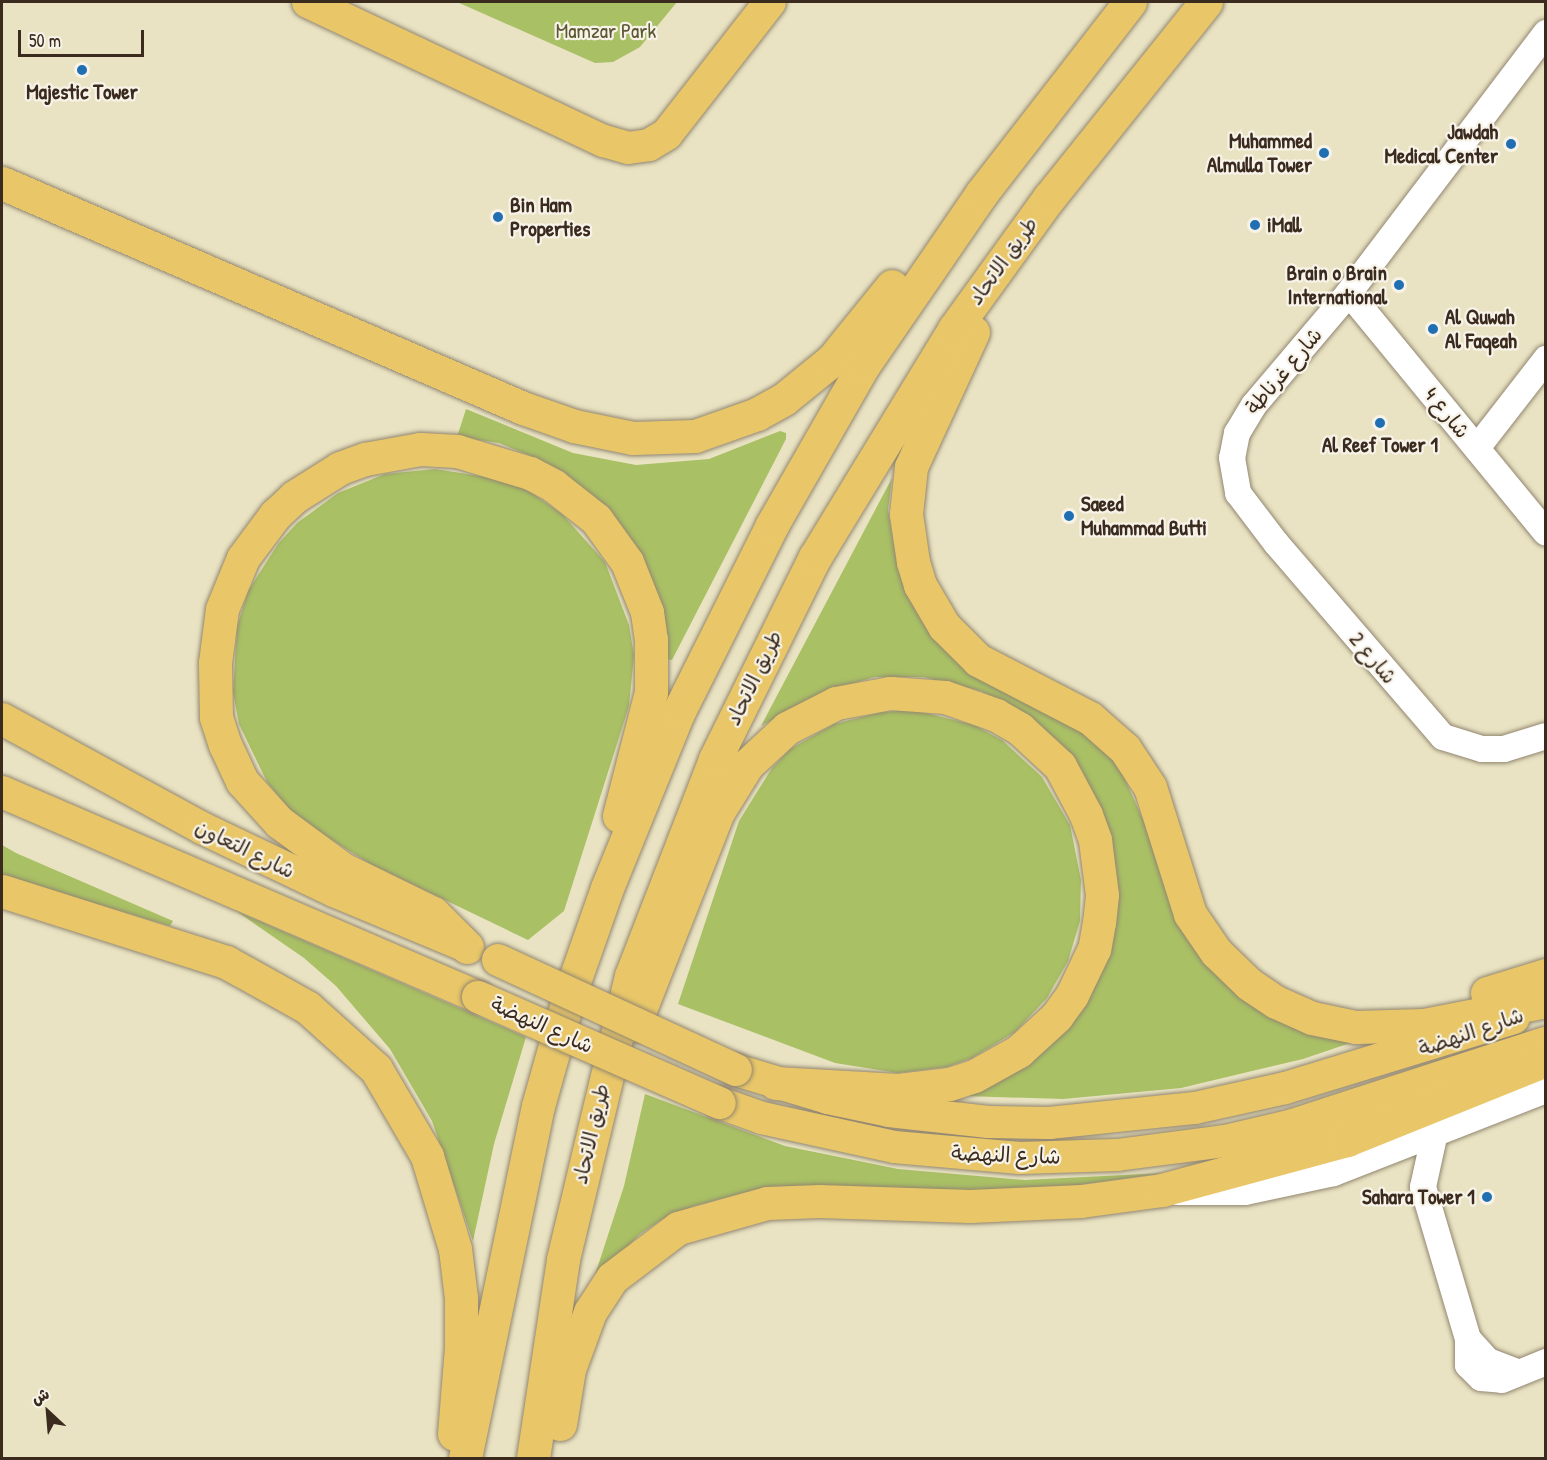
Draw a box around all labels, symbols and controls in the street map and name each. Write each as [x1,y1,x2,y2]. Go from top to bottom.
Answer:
scale bar [21,18,147,56]
park label: Mamzar Park [556,18,656,44]
text: 50 m [29,28,61,53]
marker: Majestic Tower [75,63,89,77]
place label: Majestic Tower [26,79,138,105]
place label: Jawdah Medical Center [1384,119,1498,169]
place label: Muhammed Almulla Tower [1207,128,1312,178]
marker: Jawdah Medical Center [1502,135,1520,153]
marker: Muhammed Almulla Tower [1317,146,1331,160]
place label: Bin Ham Properties [510,192,590,242]
marker: Bin Ham Properties [491,210,505,224]
street label: طريق الاتحاد [963,212,1043,310]
place label: iMall [1267,212,1301,238]
marker: iMall [1248,218,1262,232]
place label: Brain o Brain International [1287,260,1387,310]
marker: Brain o Brain International [1392,278,1406,292]
place label: Al Quwah Al Faqeah [1445,304,1517,354]
street label: شارع غرناطة [1240,322,1328,420]
marker: Al Quwah Al Faqeah [1426,322,1440,336]
street label: شارع 4 [1419,382,1475,444]
marker: Al Reef Tower 1 [1373,416,1387,430]
place label: Al Reef Tower 1 [1322,432,1438,458]
place label: Saeed Muhammad Butti [1081,491,1207,541]
marker: Saeed Muhammad Butti [1062,509,1076,523]
street label: طريق الاتحاد [720,626,788,730]
street label: شارع 2 [1344,627,1402,689]
street label: شارع التعاون [191,814,299,884]
street label: شارع النهضة [487,991,597,1059]
street label: شارع النهضة [1415,1002,1527,1062]
street label: طريق الاتحاد [567,1081,615,1187]
street label: شارع النهضة [951,1140,1061,1170]
place label: Sahara Tower 1 [1362,1184,1475,1210]
marker: Sahara Tower 1 [1480,1190,1494,1204]
north arrow [18,1382,78,1442]
text: ش [27,1382,53,1410]

